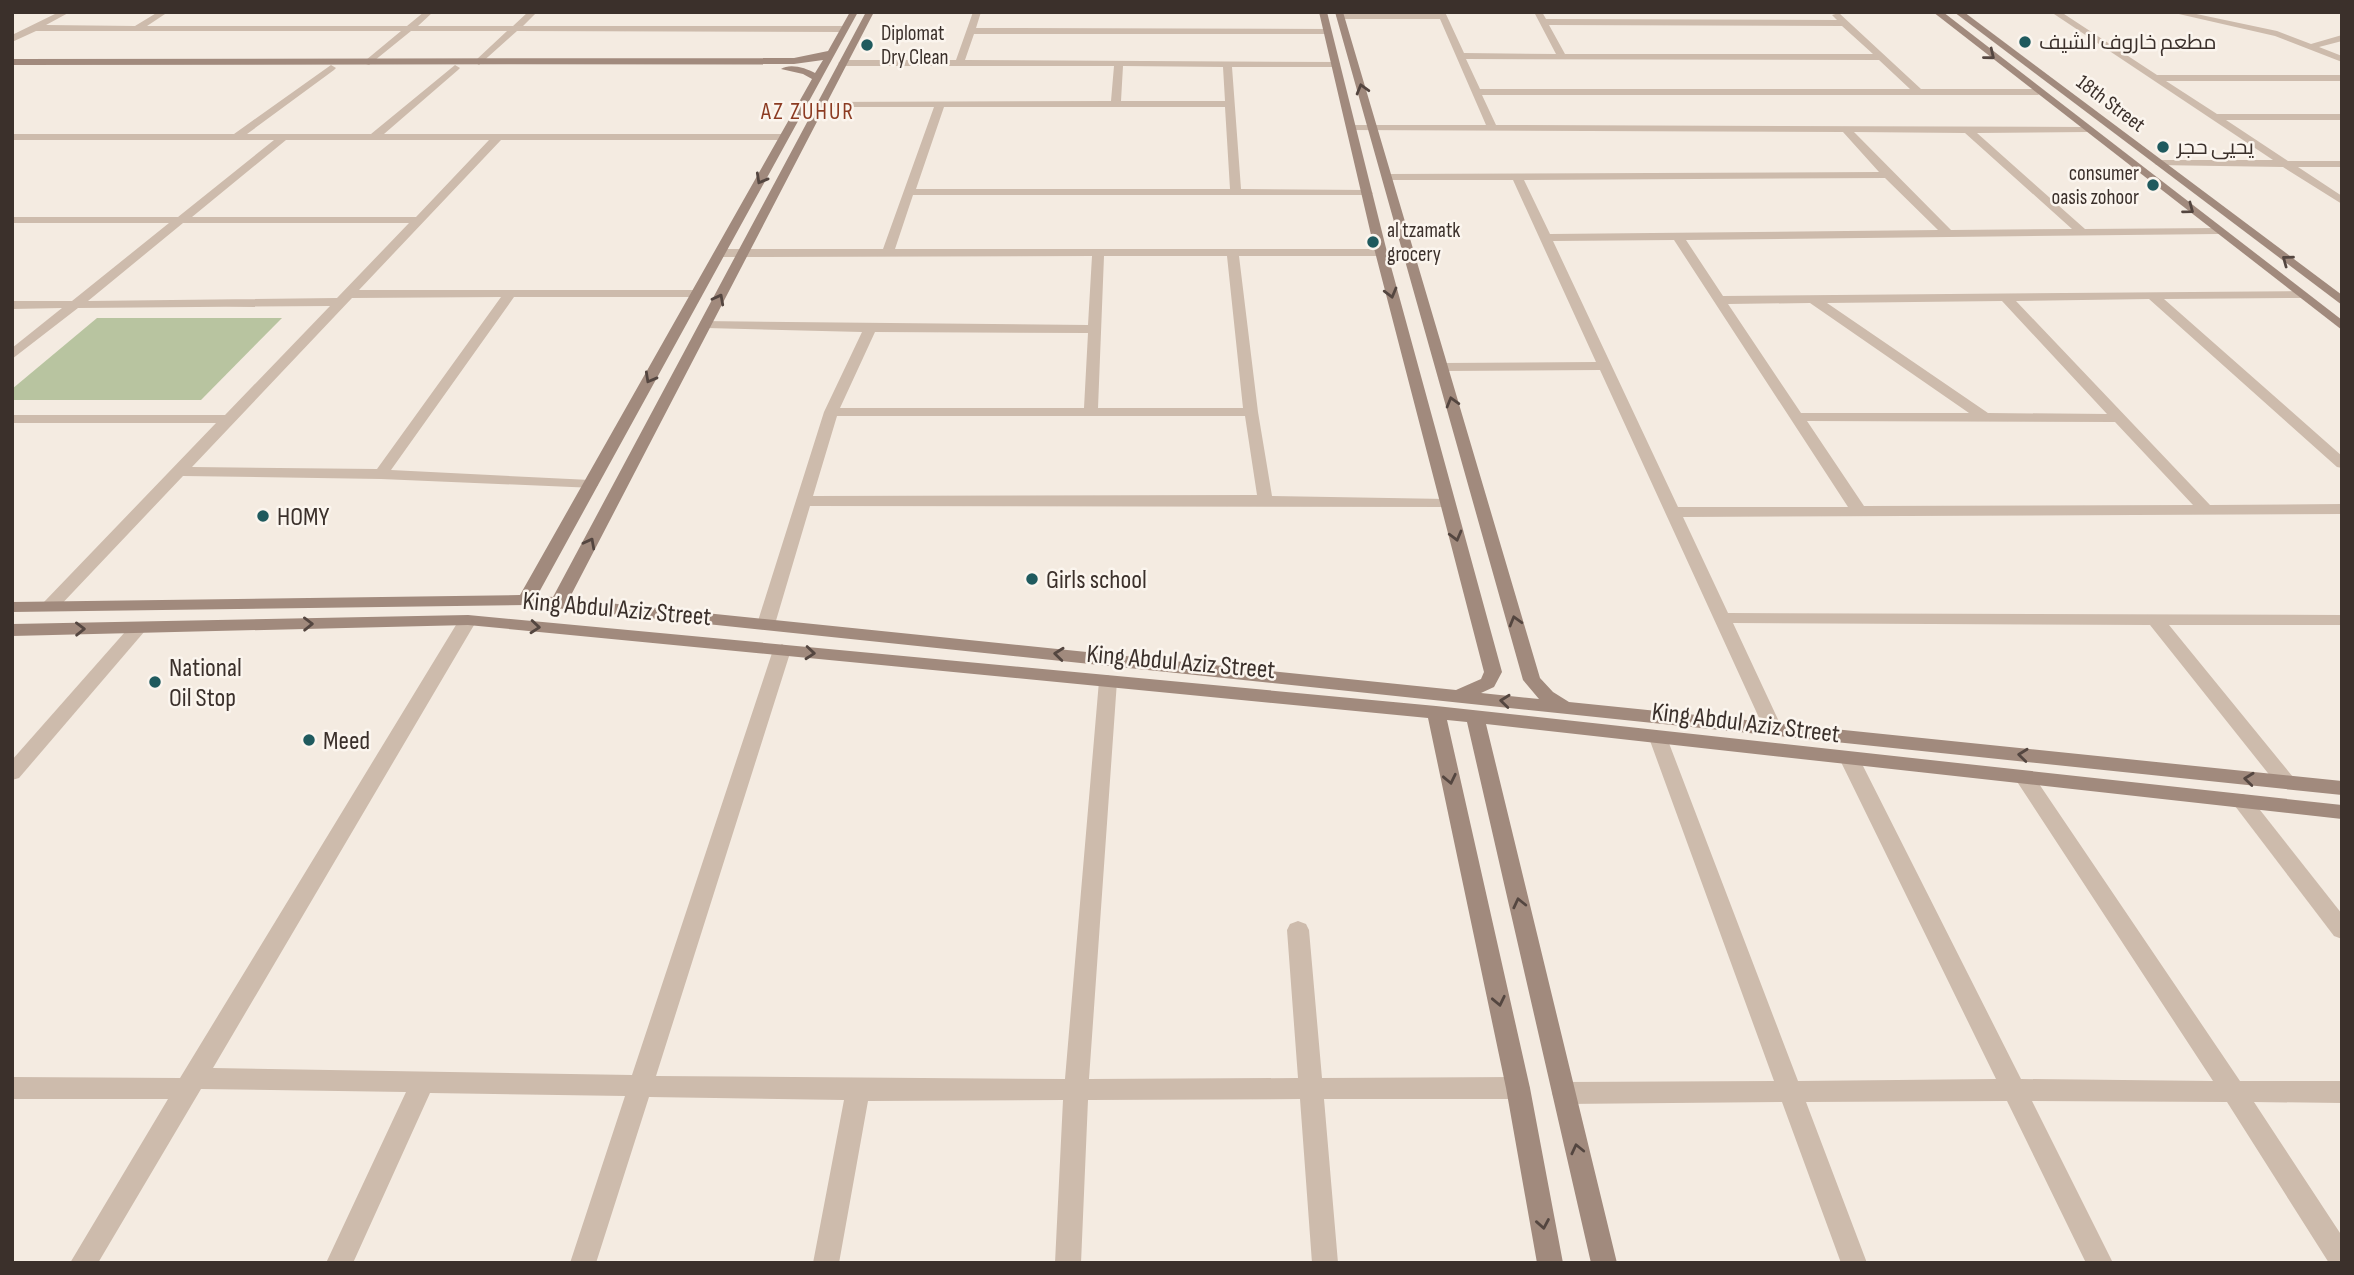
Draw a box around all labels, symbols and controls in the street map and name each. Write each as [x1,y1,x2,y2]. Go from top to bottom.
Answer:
place label: Diplomat Dry Clean [881,21,949,70]
place label: مطعم خاروف الشيف [2039,30,2216,56]
marker: مطعم خاروف الشيف [2017,34,2033,50]
marker: Diplomat Dry Clean [859,37,875,53]
one-way arrow [1983,46,1995,59]
street label: 18th Street [2071,69,2150,137]
one-way arrow [1355,84,1370,96]
district label: AZ ZUHUR [760,98,855,126]
place label: يحيى حجر [2176,135,2254,160]
marker: يحيى حجر [2155,139,2171,155]
place label: consumer oasis zohoor [2051,161,2139,210]
one-way arrow [756,172,769,184]
marker: consumer oasis zohoor [2145,177,2161,193]
one-way arrow [2182,201,2194,214]
place label: al tzamatk grocery [1387,218,1460,267]
marker: al tzamatk grocery [1365,234,1381,250]
one-way arrow [2283,256,2295,268]
one-way arrow [1383,287,1397,299]
one-way arrow [711,294,724,306]
one-way arrow [645,371,659,383]
one-way arrow [1446,396,1460,408]
place label: HOMY [277,502,329,533]
marker: HOMY [255,508,271,524]
one-way arrow [1448,530,1462,542]
one-way arrow [582,538,595,550]
place label: Girls school [1046,565,1147,596]
marker: Girls school [1024,571,1040,587]
street label: King Abdul Aziz Street [521,586,712,633]
one-way arrow [1508,615,1523,627]
one-way arrow [303,616,314,632]
one-way arrow [529,619,541,634]
one-way arrow [76,621,86,637]
street label: King Abdul Aziz Street [1085,639,1276,686]
one-way arrow [805,645,816,660]
one-way arrow [1053,647,1064,662]
place label: National Oil Stop [169,653,242,714]
marker: National Oil Stop [147,674,163,690]
one-way arrow [1499,693,1510,708]
street label: King Abdul Aziz Street [1650,697,1842,750]
place label: Meed [323,726,370,757]
marker: Meed [301,732,317,748]
one-way arrow [2017,747,2029,762]
one-way arrow [2244,771,2255,786]
one-way arrow [1442,773,1457,785]
one-way arrow [1513,898,1528,910]
one-way arrow [1491,995,1506,1007]
one-way arrow [1571,1143,1585,1155]
one-way arrow [1535,1218,1550,1230]

